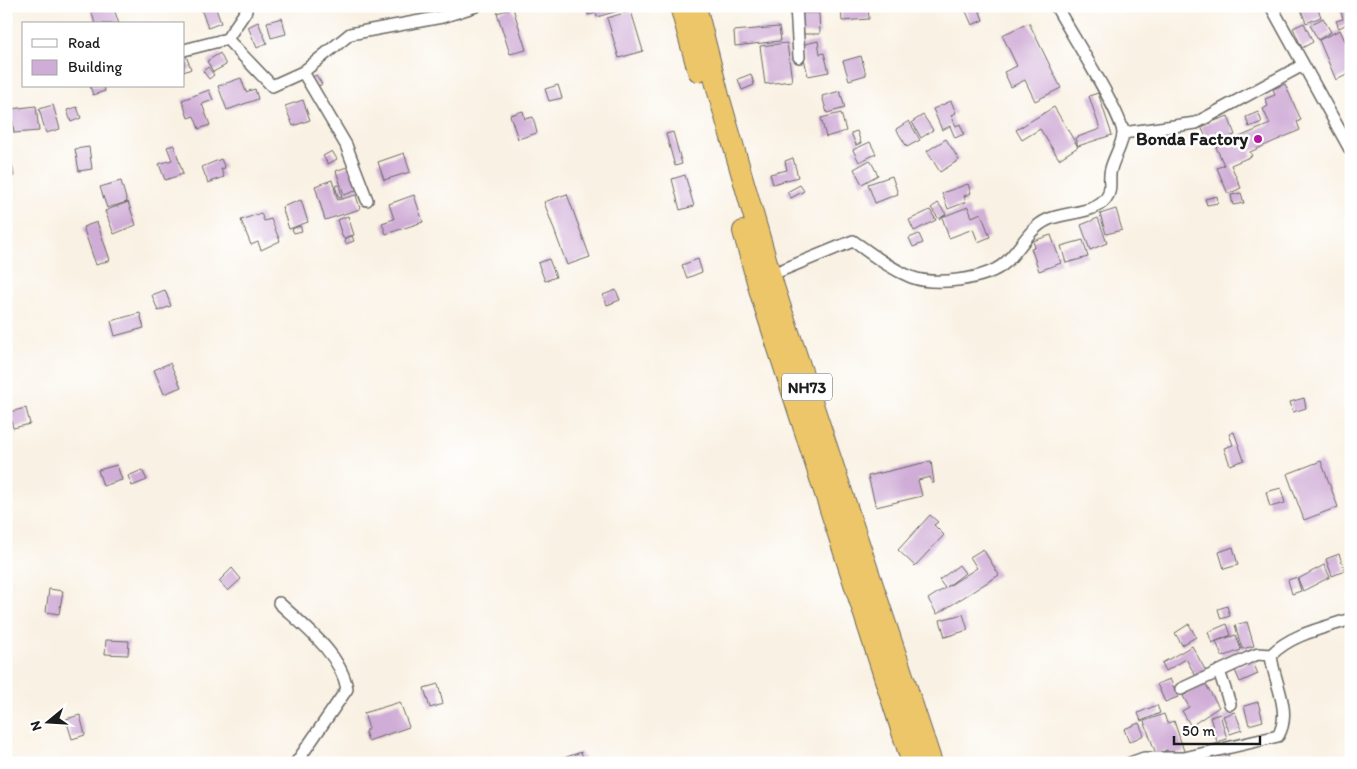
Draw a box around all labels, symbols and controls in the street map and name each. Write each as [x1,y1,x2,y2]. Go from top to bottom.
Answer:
legend [22,22,185,88]
text: Road [68,34,101,52]
text: Building [68,58,122,76]
place label: Bonda Factory [1136,128,1248,150]
marker: Bonda Factory [1252,133,1264,145]
road number: NH73 [782,374,832,401]
north arrow [22,696,72,746]
scale bar [1174,714,1261,746]
text: N [27,719,46,733]
text: 50 m [1182,722,1215,740]

